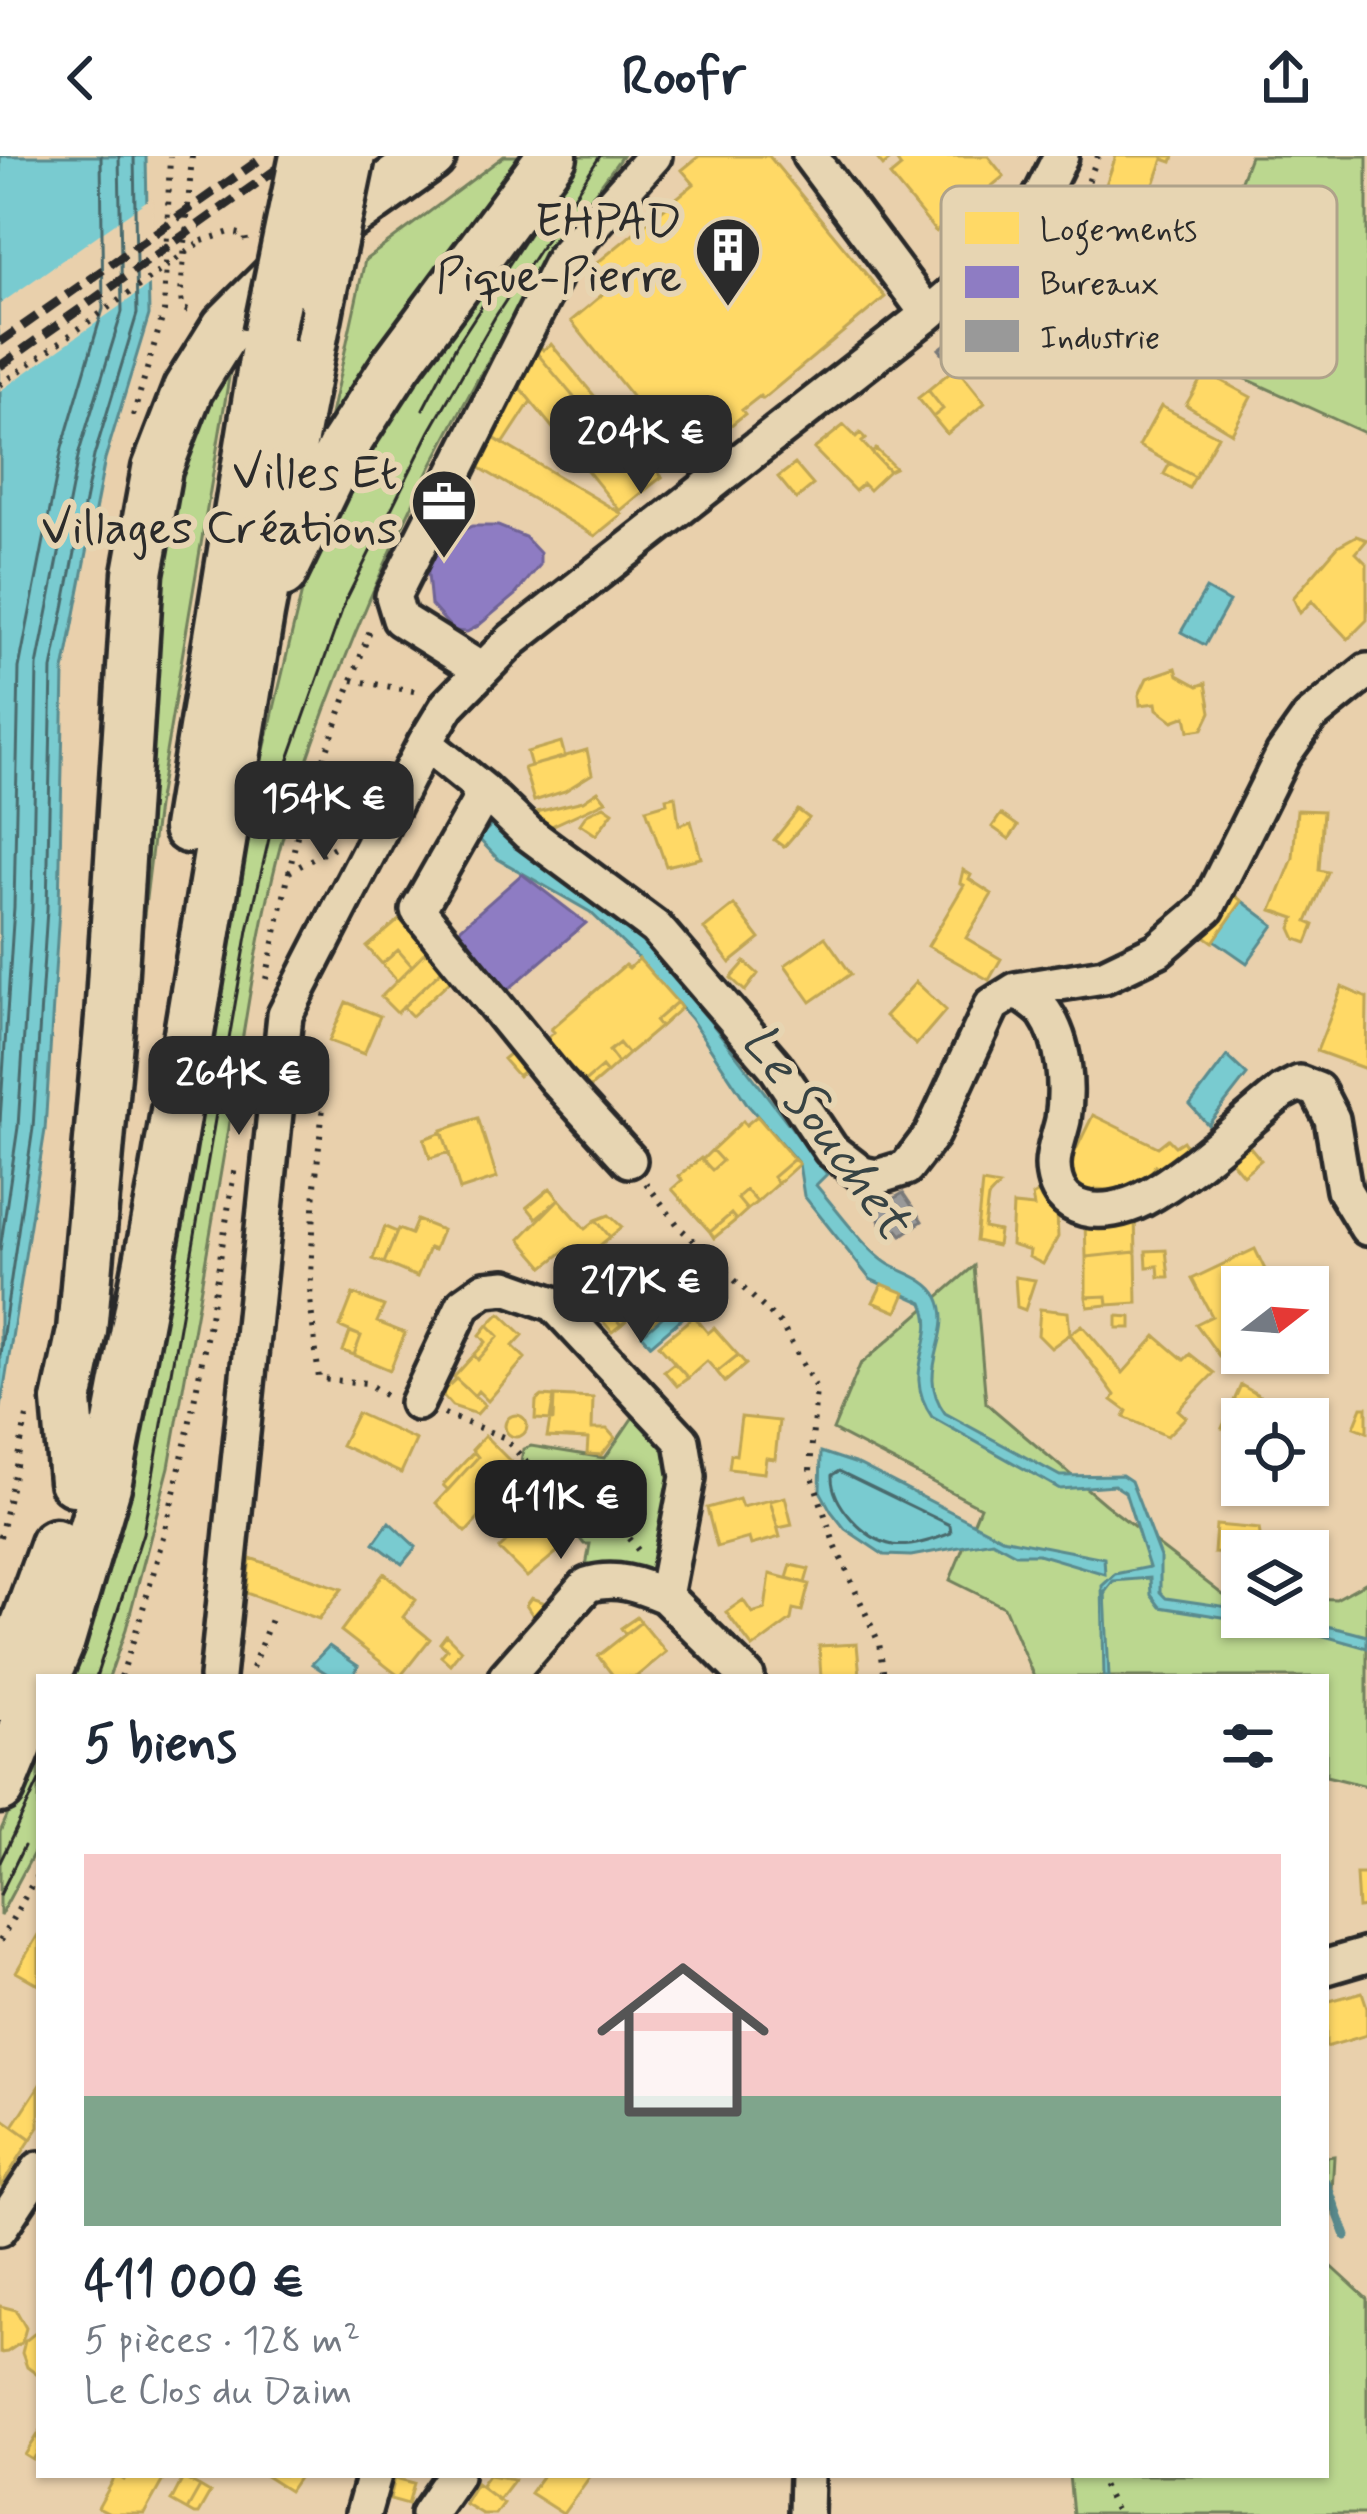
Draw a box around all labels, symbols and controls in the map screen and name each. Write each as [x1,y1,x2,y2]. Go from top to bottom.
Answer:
text: Roofr [621,43,746,114]
icon: back [48,45,114,111]
icon: share [1253,45,1319,111]
legend [941,186,1337,378]
place label: EHPAD Pique-Pierre [436,191,682,309]
text: Logements [1040,209,1197,256]
building icon: EHPAD Pique-Pierre [693,215,763,309]
text: Bureaux [1040,263,1159,307]
text: Industrie [1040,317,1160,361]
pin: 204K € [543,395,739,497]
text: 204K € [577,408,705,459]
place label: Villes Et Villages Créations [41,443,398,561]
office icon: Villes Et Villages Créations [409,467,479,561]
pin: 154K € [226,761,422,863]
text: 154K € [262,774,386,825]
water label: Le Souchet [725,1012,926,1253]
pin: 264K € [141,1036,337,1138]
text: 264K € [175,1049,303,1100]
pin: 217K € [543,1244,739,1346]
text: 217K € [580,1257,702,1308]
north arrow [1221,1266,1329,1374]
map controls [1221,1266,1329,1638]
button: locate [1221,1398,1329,1506]
pin: 411K € [463,1460,659,1562]
text: 411K € [502,1473,620,1524]
button: layers [1221,1530,1329,1638]
text: 5 biens [84,1713,237,1779]
icon: filters [1215,1713,1281,1779]
icon: home [575,1932,791,2148]
text: 411 000 € [84,2250,305,2316]
text: 5 pièces · 128 m² [84,2316,360,2367]
text: Le Clos du Daim [84,2367,352,2418]

